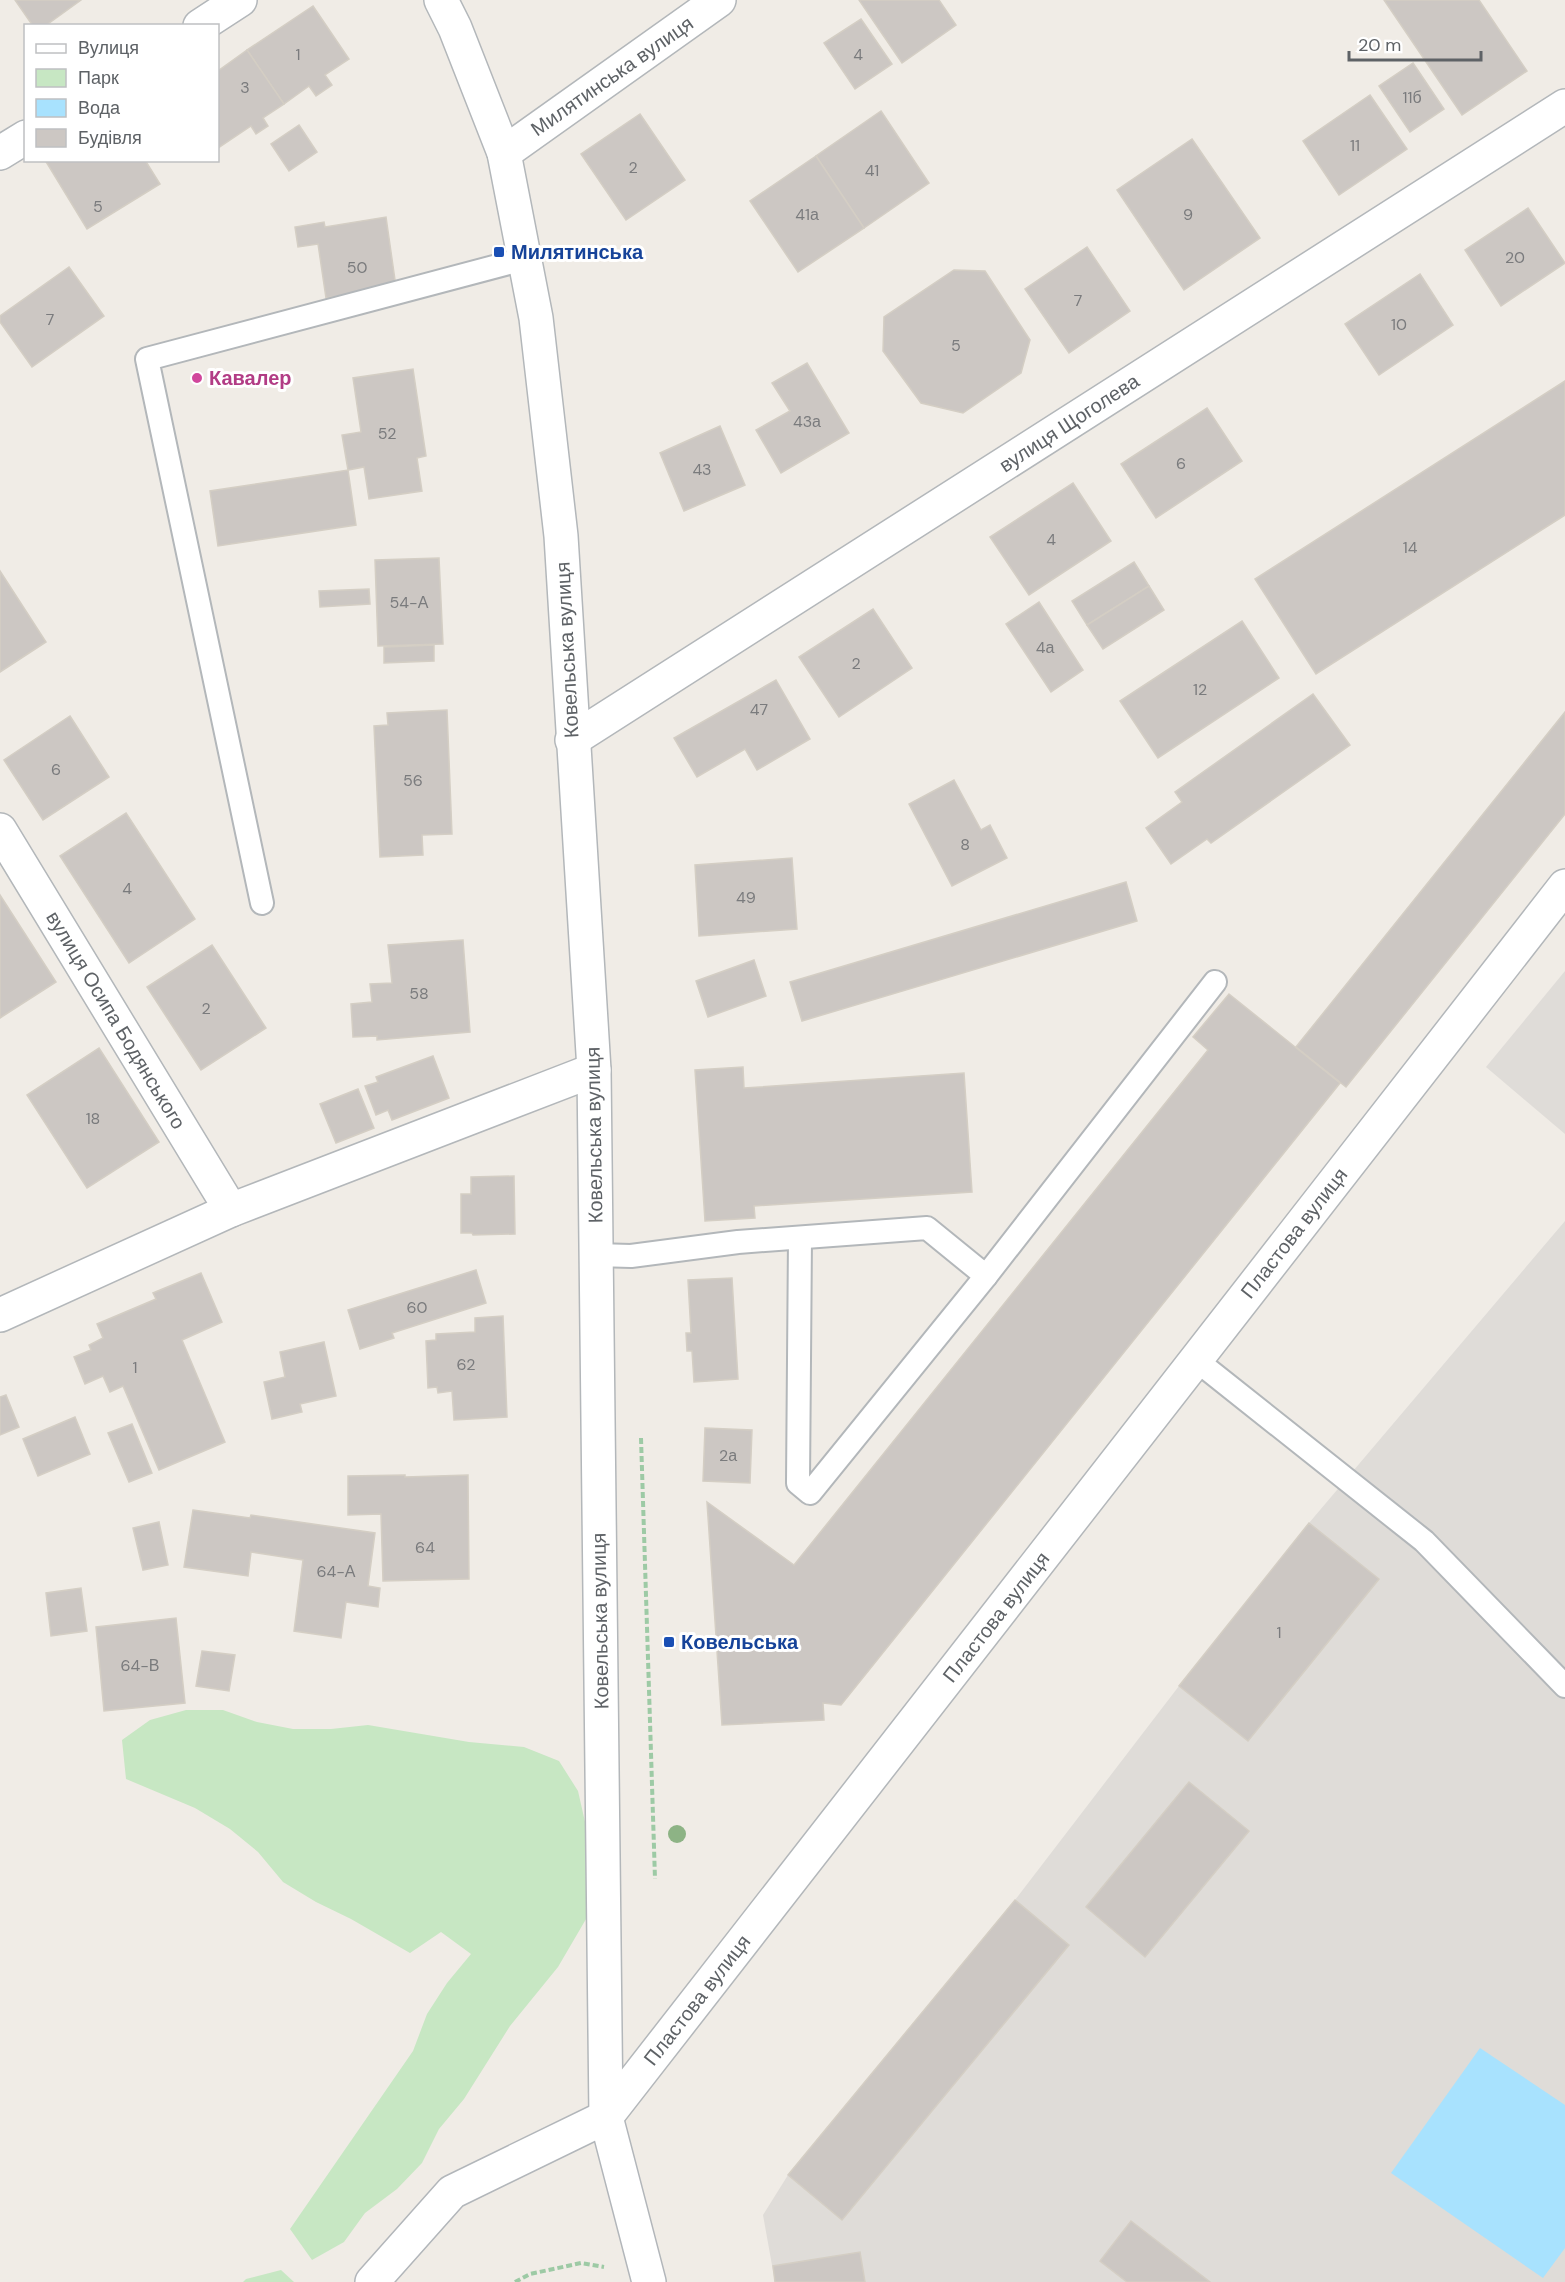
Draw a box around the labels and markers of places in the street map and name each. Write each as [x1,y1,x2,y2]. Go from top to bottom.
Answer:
place label: Милятинська [511,239,644,265]
marker: Милятинська [492,245,506,259]
place label: Кавалер [209,365,292,391]
marker: Кавалер [190,371,204,385]
place label: Ковельська [681,1629,799,1655]
marker: Ковельська [662,1635,676,1649]

